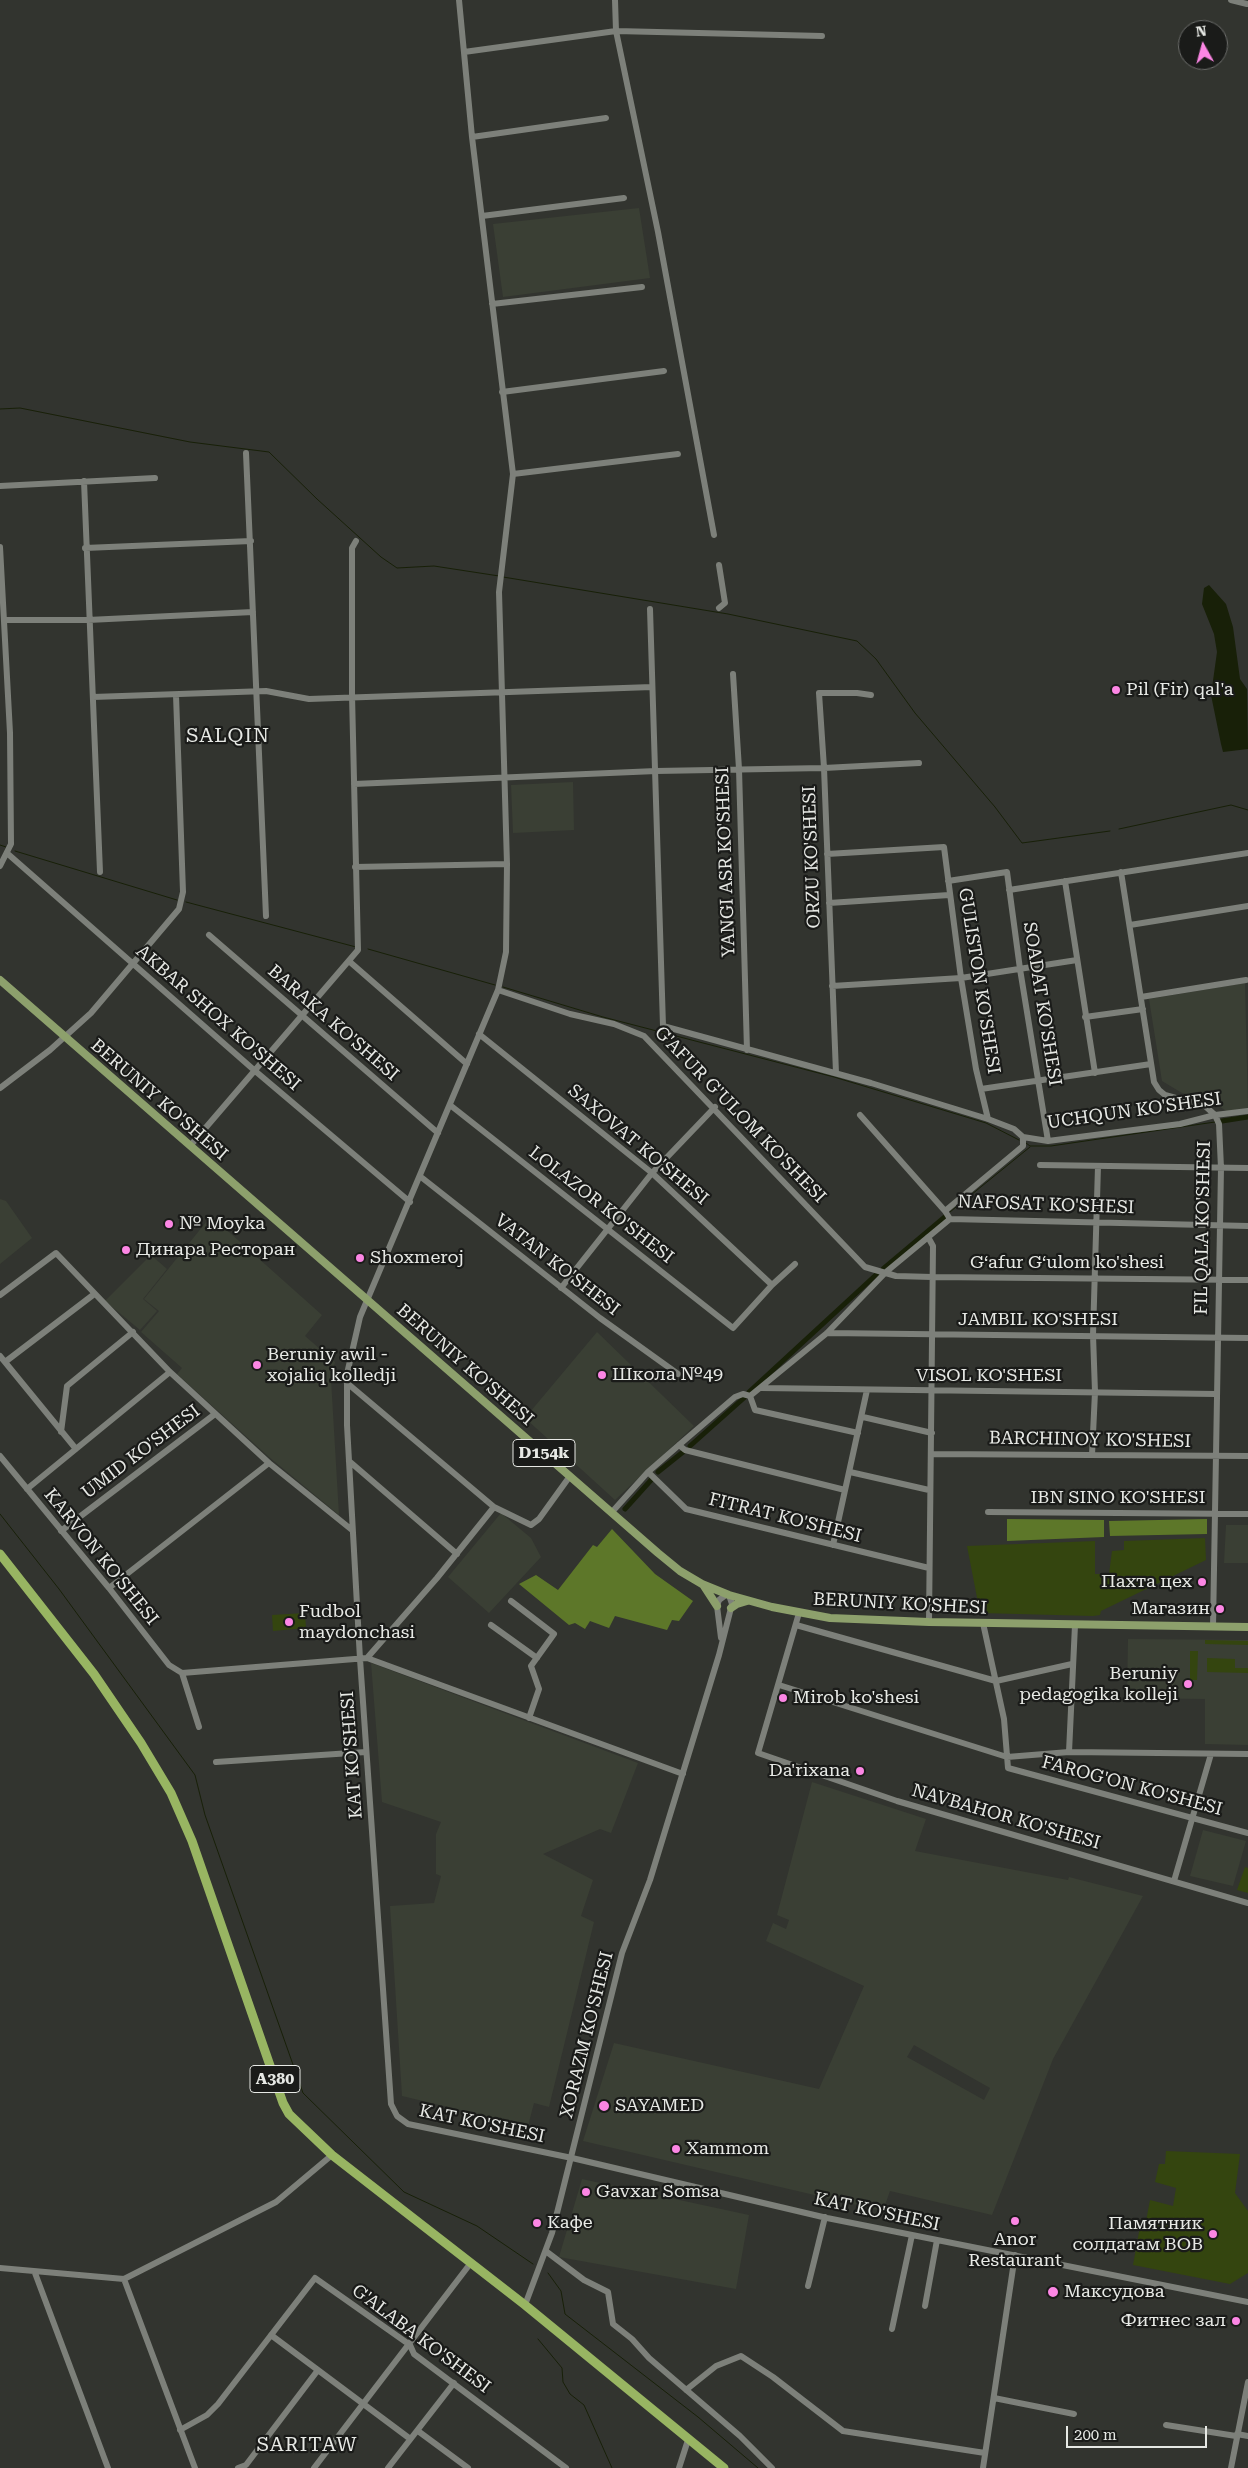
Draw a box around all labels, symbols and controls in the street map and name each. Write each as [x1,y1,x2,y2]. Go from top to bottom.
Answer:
north arrow [1178,20,1228,70]
text: N [1195,23,1208,40]
place label: Pil (Fir) qal'a [1126,679,1233,701]
marker: Pil (Fir) qal'a [1110,684,1122,696]
district label: SALQIN [185,724,271,748]
street label: YANGI ASR KO'SHESI [712,766,740,958]
street label: ORZU KO'SHESI [799,785,825,929]
street label: GULISTON KO'SHESI [954,886,1004,1076]
street label: SOADAT KO'SHESI [1018,921,1066,1087]
street label: AKBAR SHOX KO'SHESI [131,941,305,1095]
street label: BARAKA KO'SHESI [263,960,403,1086]
street label: G'AFUR G'ULOM KO'SHESI [650,1022,830,1208]
street label: BERUNIY KO'SHESI [86,1035,232,1165]
street label: SAXOVAT KO'SHESI [564,1080,712,1210]
street label: UCHQUN KO'SHESI [1045,1088,1223,1134]
street label: FIL QALA KO'SHESI [1191,1141,1215,1315]
street label: LOLAZOR KO'SHESI [524,1142,678,1268]
street label: NAFOSAT KO'SHESI [957,1191,1135,1219]
street label: VATAN KO'SHESI [490,1210,624,1320]
place label: № Moyka [179,1213,265,1235]
marker: № Moyka [163,1218,175,1230]
place label: Динара Ресторан [136,1239,295,1261]
marker: Динара Ресторан [120,1244,132,1256]
place label: Shoxmeroj [370,1247,464,1269]
marker: Shoxmeroj [354,1252,366,1264]
street label: Gʻafur Gʻulom ko'shesi [970,1252,1164,1274]
street label: BERUNIY KO'SHESI [392,1300,538,1430]
street label: JAMBIL KO'SHESI [958,1309,1118,1331]
place label: Beruniy awil - xojaliq kolledji [267,1344,396,1386]
marker: Beruniy awil - xojaliq kolledji [251,1359,263,1371]
place label: Школа №49 [612,1364,723,1386]
street label: VISOL KO'SHESI [916,1365,1062,1387]
marker: Школа №49 [596,1369,608,1381]
street label: UMID KO'SHESI [77,1400,205,1504]
street label: BARCHINOY KO'SHESI [989,1427,1191,1453]
road number: D154k [513,1440,575,1466]
street label: KARVON KO'SHESI [39,1484,163,1630]
street label: IBN SINO KO'SHESI [1031,1487,1205,1509]
street label: FITRAT KO'SHESI [706,1489,864,1547]
place label: Пахта цех [1101,1571,1192,1593]
marker: Пахта цех [1196,1576,1208,1588]
street label: BERUNIY KO'SHESI [812,1589,988,1619]
place label: Магазин [1131,1598,1210,1620]
place label: Fudbol maydonchasi [299,1601,415,1644]
marker: Магазин [1214,1603,1226,1615]
marker: Fudbol maydonchasi [283,1616,295,1628]
place label: Beruniy pedagogika kolleji [1019,1663,1178,1706]
marker: Beruniy pedagogika kolleji [1182,1678,1194,1690]
place label: Mirob ko'shesi [793,1687,919,1709]
street label: KAT KO'SHESI [337,1690,367,1820]
marker: Mirob ko'shesi [777,1692,789,1704]
street label: FAROG'ON KO'SHESI [1039,1751,1225,1821]
place label: Da'rixana [769,1760,850,1782]
marker: Da'rixana [854,1765,866,1777]
street label: NAVBAHOR KO'SHESI [909,1780,1103,1854]
street label: XORAZM KO'SHESI [556,1949,618,2121]
road number: A380 [250,2066,300,2092]
place label: SAYAMED [615,2095,704,2117]
marker: SAYAMED [597,2099,611,2113]
street label: KAT KO'SHESI [417,2100,547,2148]
place label: Xammom [686,2138,769,2160]
marker: Xammom [670,2143,682,2155]
place label: Gavxar Somsa [596,2181,720,2203]
marker: Gavxar Somsa [580,2186,592,2198]
street label: KAT KO'SHESI [812,2188,942,2236]
place label: Кафе [547,2212,593,2234]
place label: Памятник солдатам ВОВ [1072,2213,1203,2256]
marker: Anor Restaurant [1009,2215,1021,2227]
marker: Кафе [531,2217,543,2229]
marker: Памятник солдатам ВОВ [1207,2228,1219,2240]
place label: Anor Restaurant [968,2229,1062,2272]
street label: G'ALABA KO'SHESI [348,2280,494,2398]
place label: Максудова [1064,2281,1164,2303]
marker: Максудова [1046,2285,1060,2299]
place label: Фитнес зал [1121,2310,1226,2332]
marker: Фитнес зал [1230,2315,1242,2327]
scale bar [1068,2416,1209,2448]
text: 200 m [1074,2426,1117,2444]
district label: SARITAW [256,2433,358,2457]

